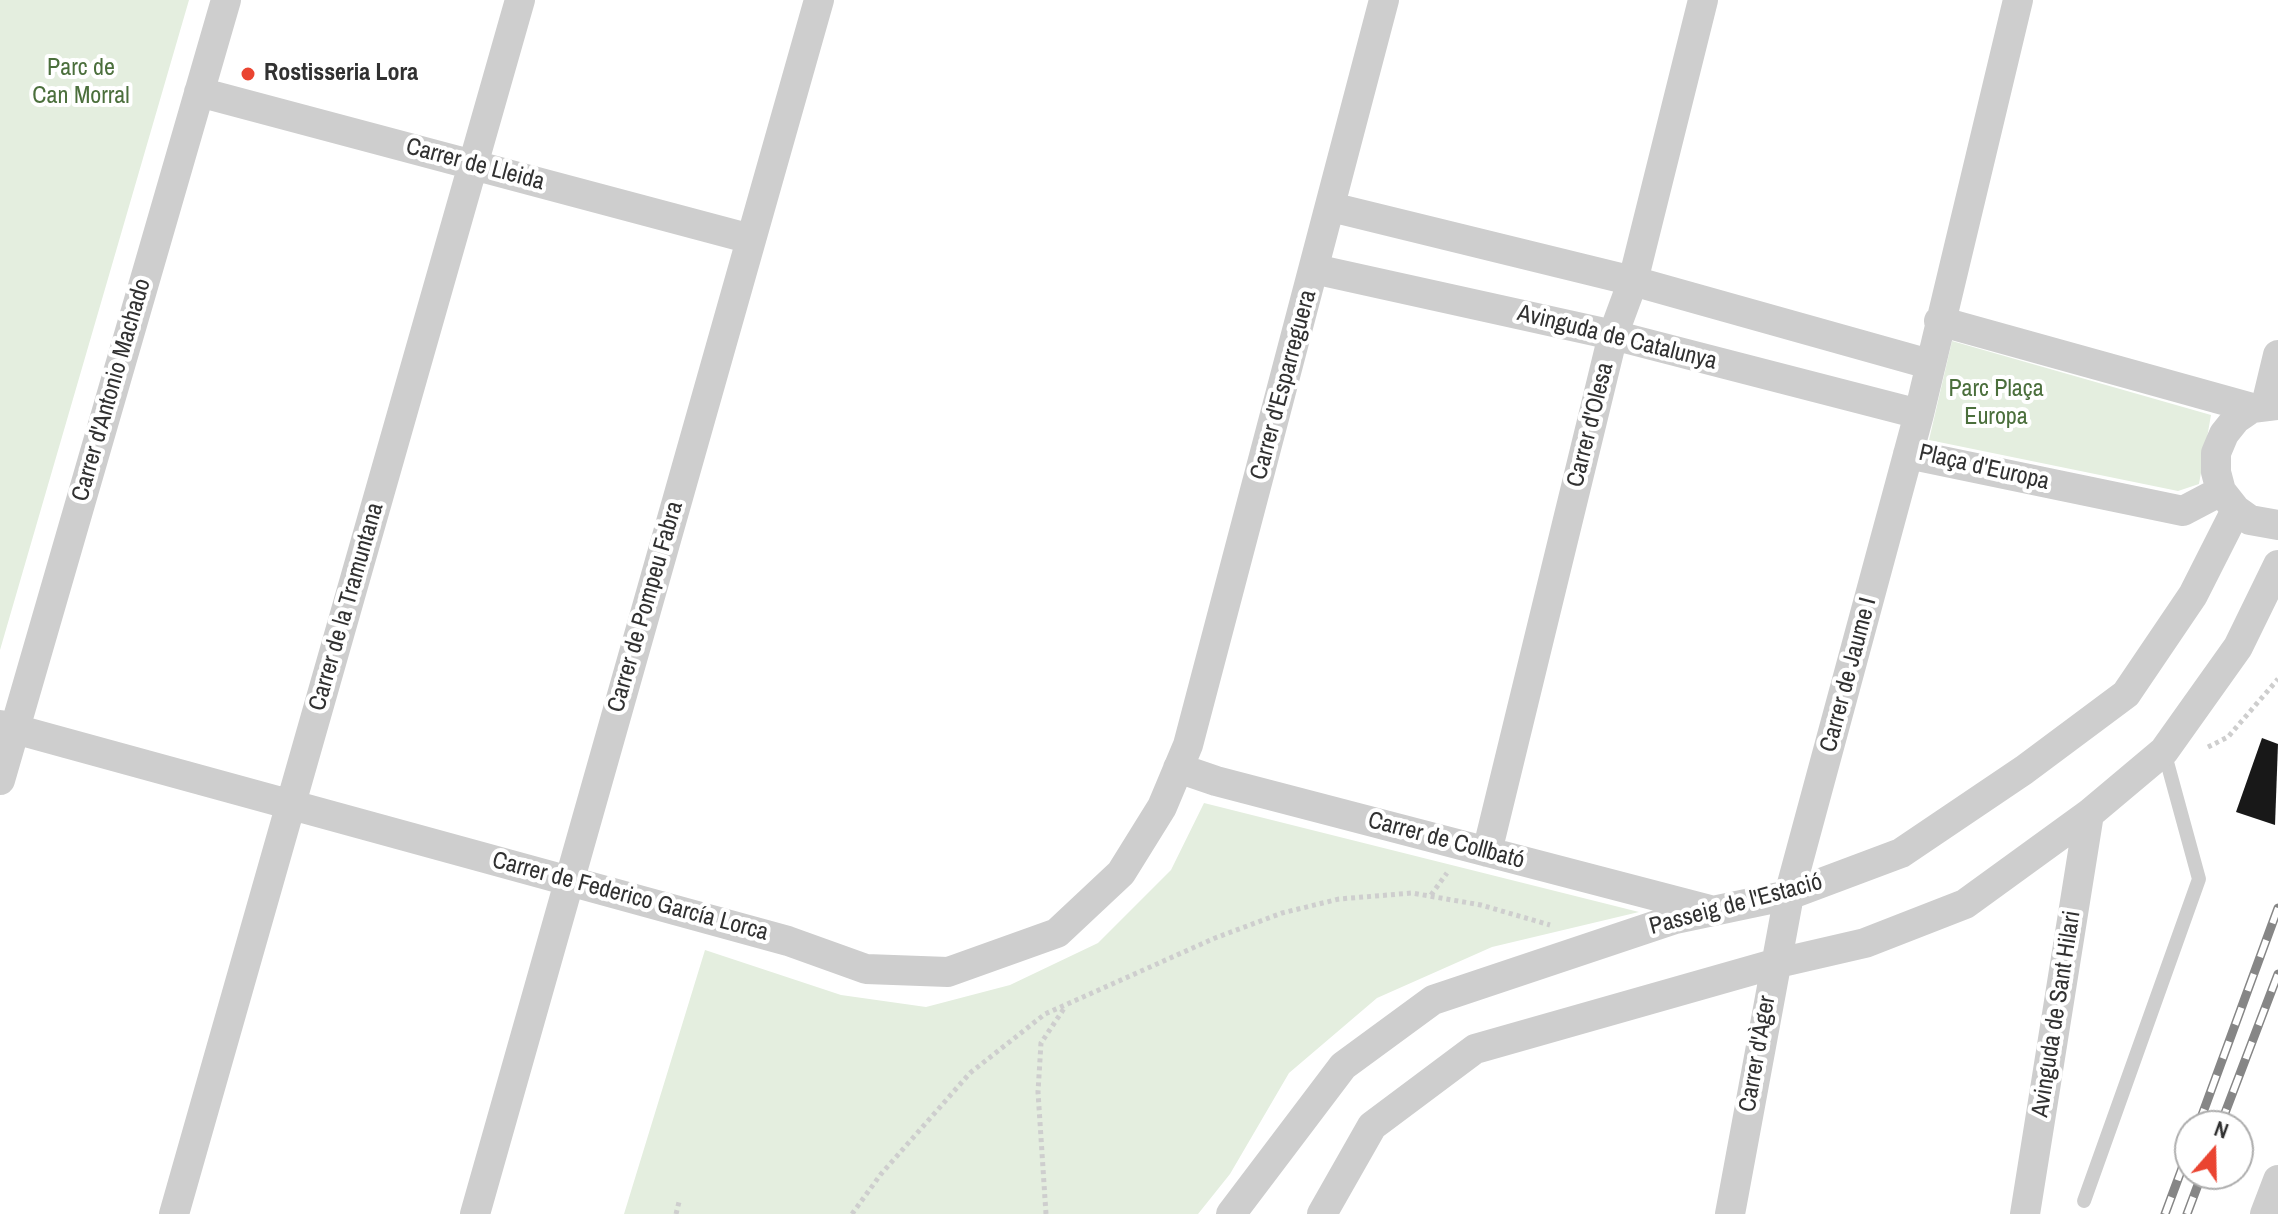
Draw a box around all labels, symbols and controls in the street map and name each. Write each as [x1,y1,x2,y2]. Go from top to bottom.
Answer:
park label: Parc de Can Morral [32,55,130,111]
place label: Rostisseria Lora [264,60,418,88]
marker: Rostisseria Lora [239,65,257,83]
street label: Carrer de Lleida [403,133,547,197]
street label: Carrer d'Antonio Machado [66,275,158,505]
street label: Carrer d'Esparreguera [1245,287,1323,483]
street label: Avinguda de Catalunya [1514,299,1720,377]
street label: Carrer d'Olesa [1562,360,1620,490]
park label: Parc Plaça Europa [1948,376,2044,432]
street label: Plaça d'Europa [1916,439,2052,497]
street label: Carrer de Pompeu Fabra [602,498,690,716]
street label: Carrer de la Tramuntana [304,500,390,714]
street label: Carrer de Jaume I [1815,595,1883,755]
street label: Carrer de Collbató [1365,806,1527,876]
street label: Carrer de Federico García Lorca [489,846,771,948]
street label: Passeig de l'Estació [1646,868,1826,942]
street label: Avinguda de Sant Hilari [2026,909,2088,1119]
street label: Carrer d'Àger [1734,994,1782,1114]
north arrow [2174,1110,2254,1190]
text: N [2210,1113,2233,1146]

